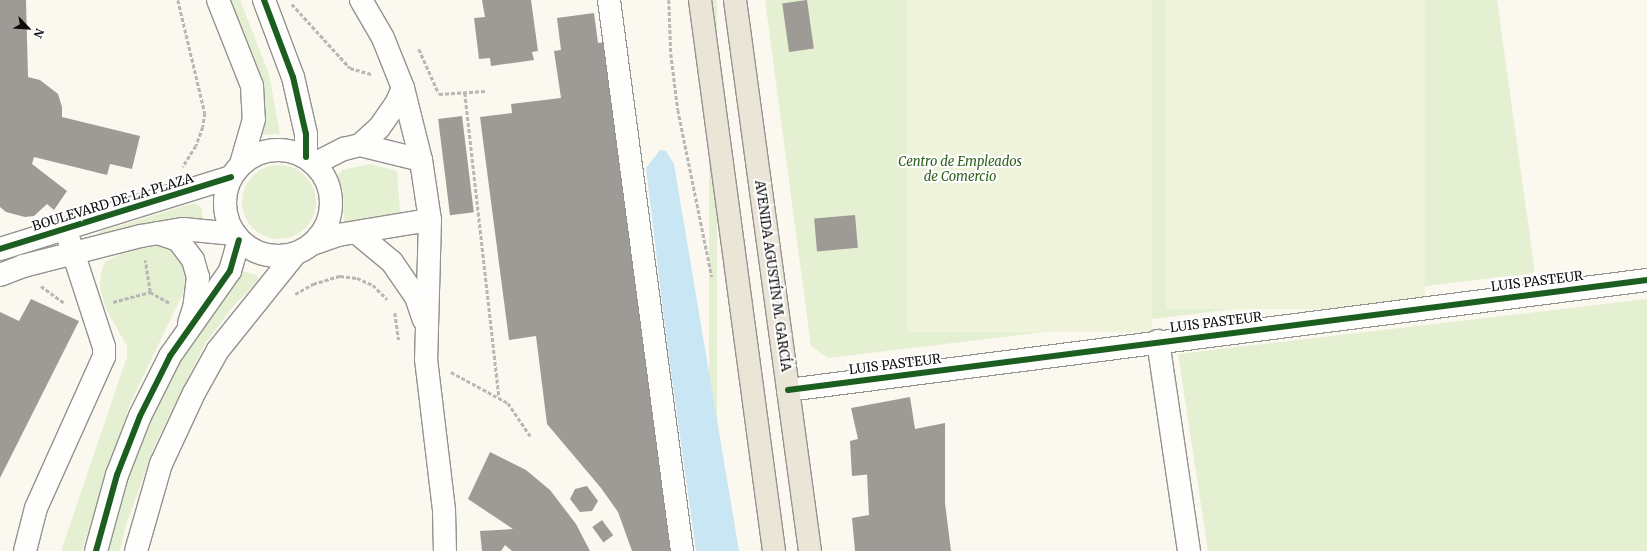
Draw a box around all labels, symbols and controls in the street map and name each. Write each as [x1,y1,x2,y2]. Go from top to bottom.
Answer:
north arrow [8,8,48,48]
text: N [31,26,47,40]
park label: Centro de Empleados de Comercio [898,155,1022,186]
street label: BOULEVARD DE LA PLAZA [31,171,195,235]
street label: AVENIDA AGUSTÍN M. GARCÍA [751,179,793,373]
street label: LUIS PASTEUR [1490,269,1584,295]
street label: LUIS PASTEUR [1169,310,1263,336]
street label: LUIS PASTEUR [848,352,942,378]

